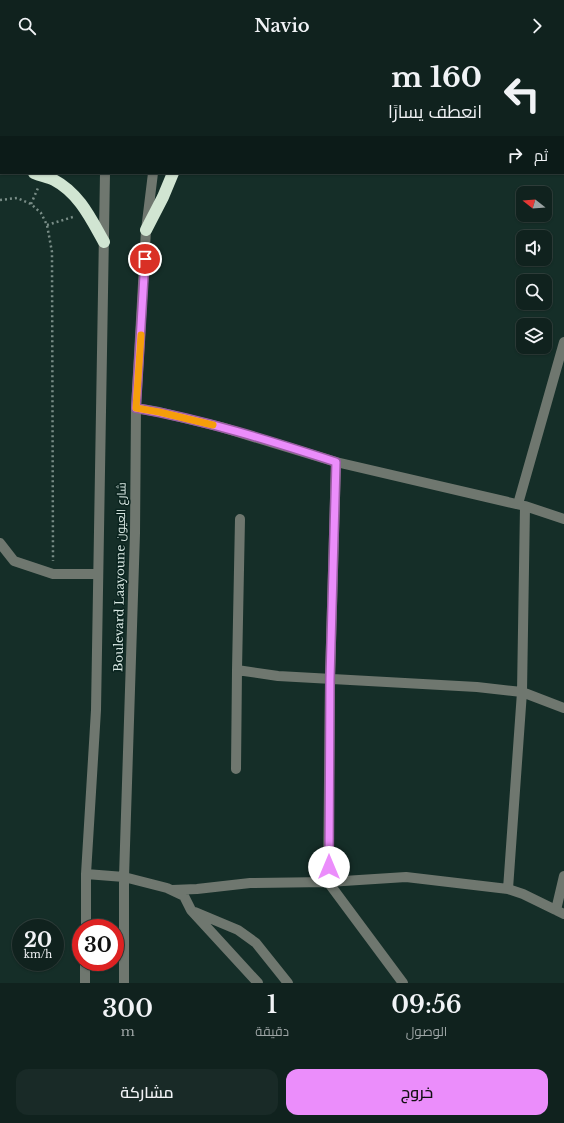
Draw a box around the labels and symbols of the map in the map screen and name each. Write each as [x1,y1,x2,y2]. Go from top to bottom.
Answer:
north arrow [516,186,552,222]
pin [128,242,162,276]
street label: Boulevard Laayoune شارع العيون [110,482,130,672]
position arrow [308,846,350,888]
speed limit sign: 30 [72,919,124,971]

